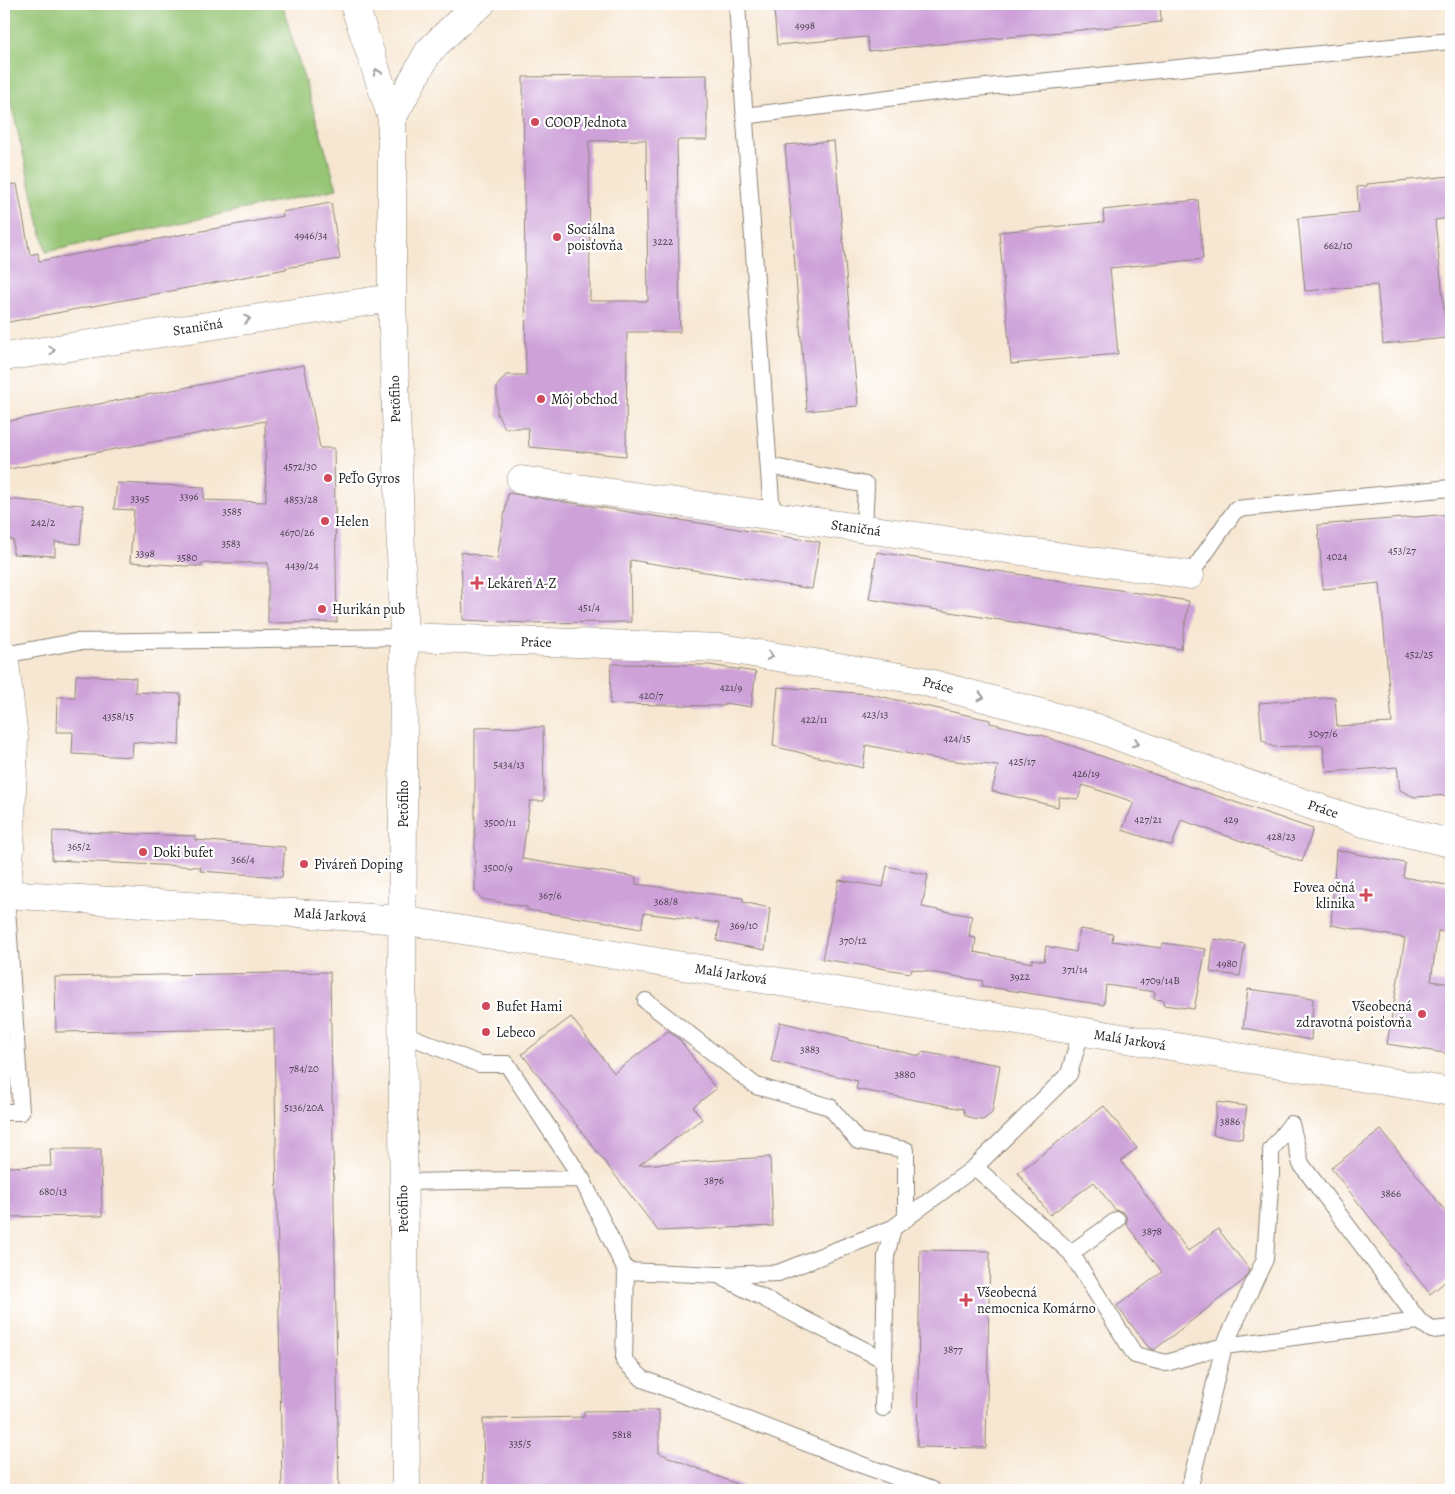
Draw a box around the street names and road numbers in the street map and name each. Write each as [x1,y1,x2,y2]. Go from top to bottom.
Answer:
street label: Staničná [172,314,225,340]
street label: Petöfiho [385,375,405,423]
street label: Staničná [830,515,883,541]
street label: Práce [520,632,552,652]
street label: Práce [920,672,956,698]
street label: Petöfiho [394,780,413,828]
street label: Práce [1305,795,1341,823]
street label: Malá Jarková [293,903,368,927]
street label: Malá Jarková [693,959,769,989]
street label: Malá Jarková [1092,1025,1168,1055]
street label: Petöfiho [393,1185,413,1233]

